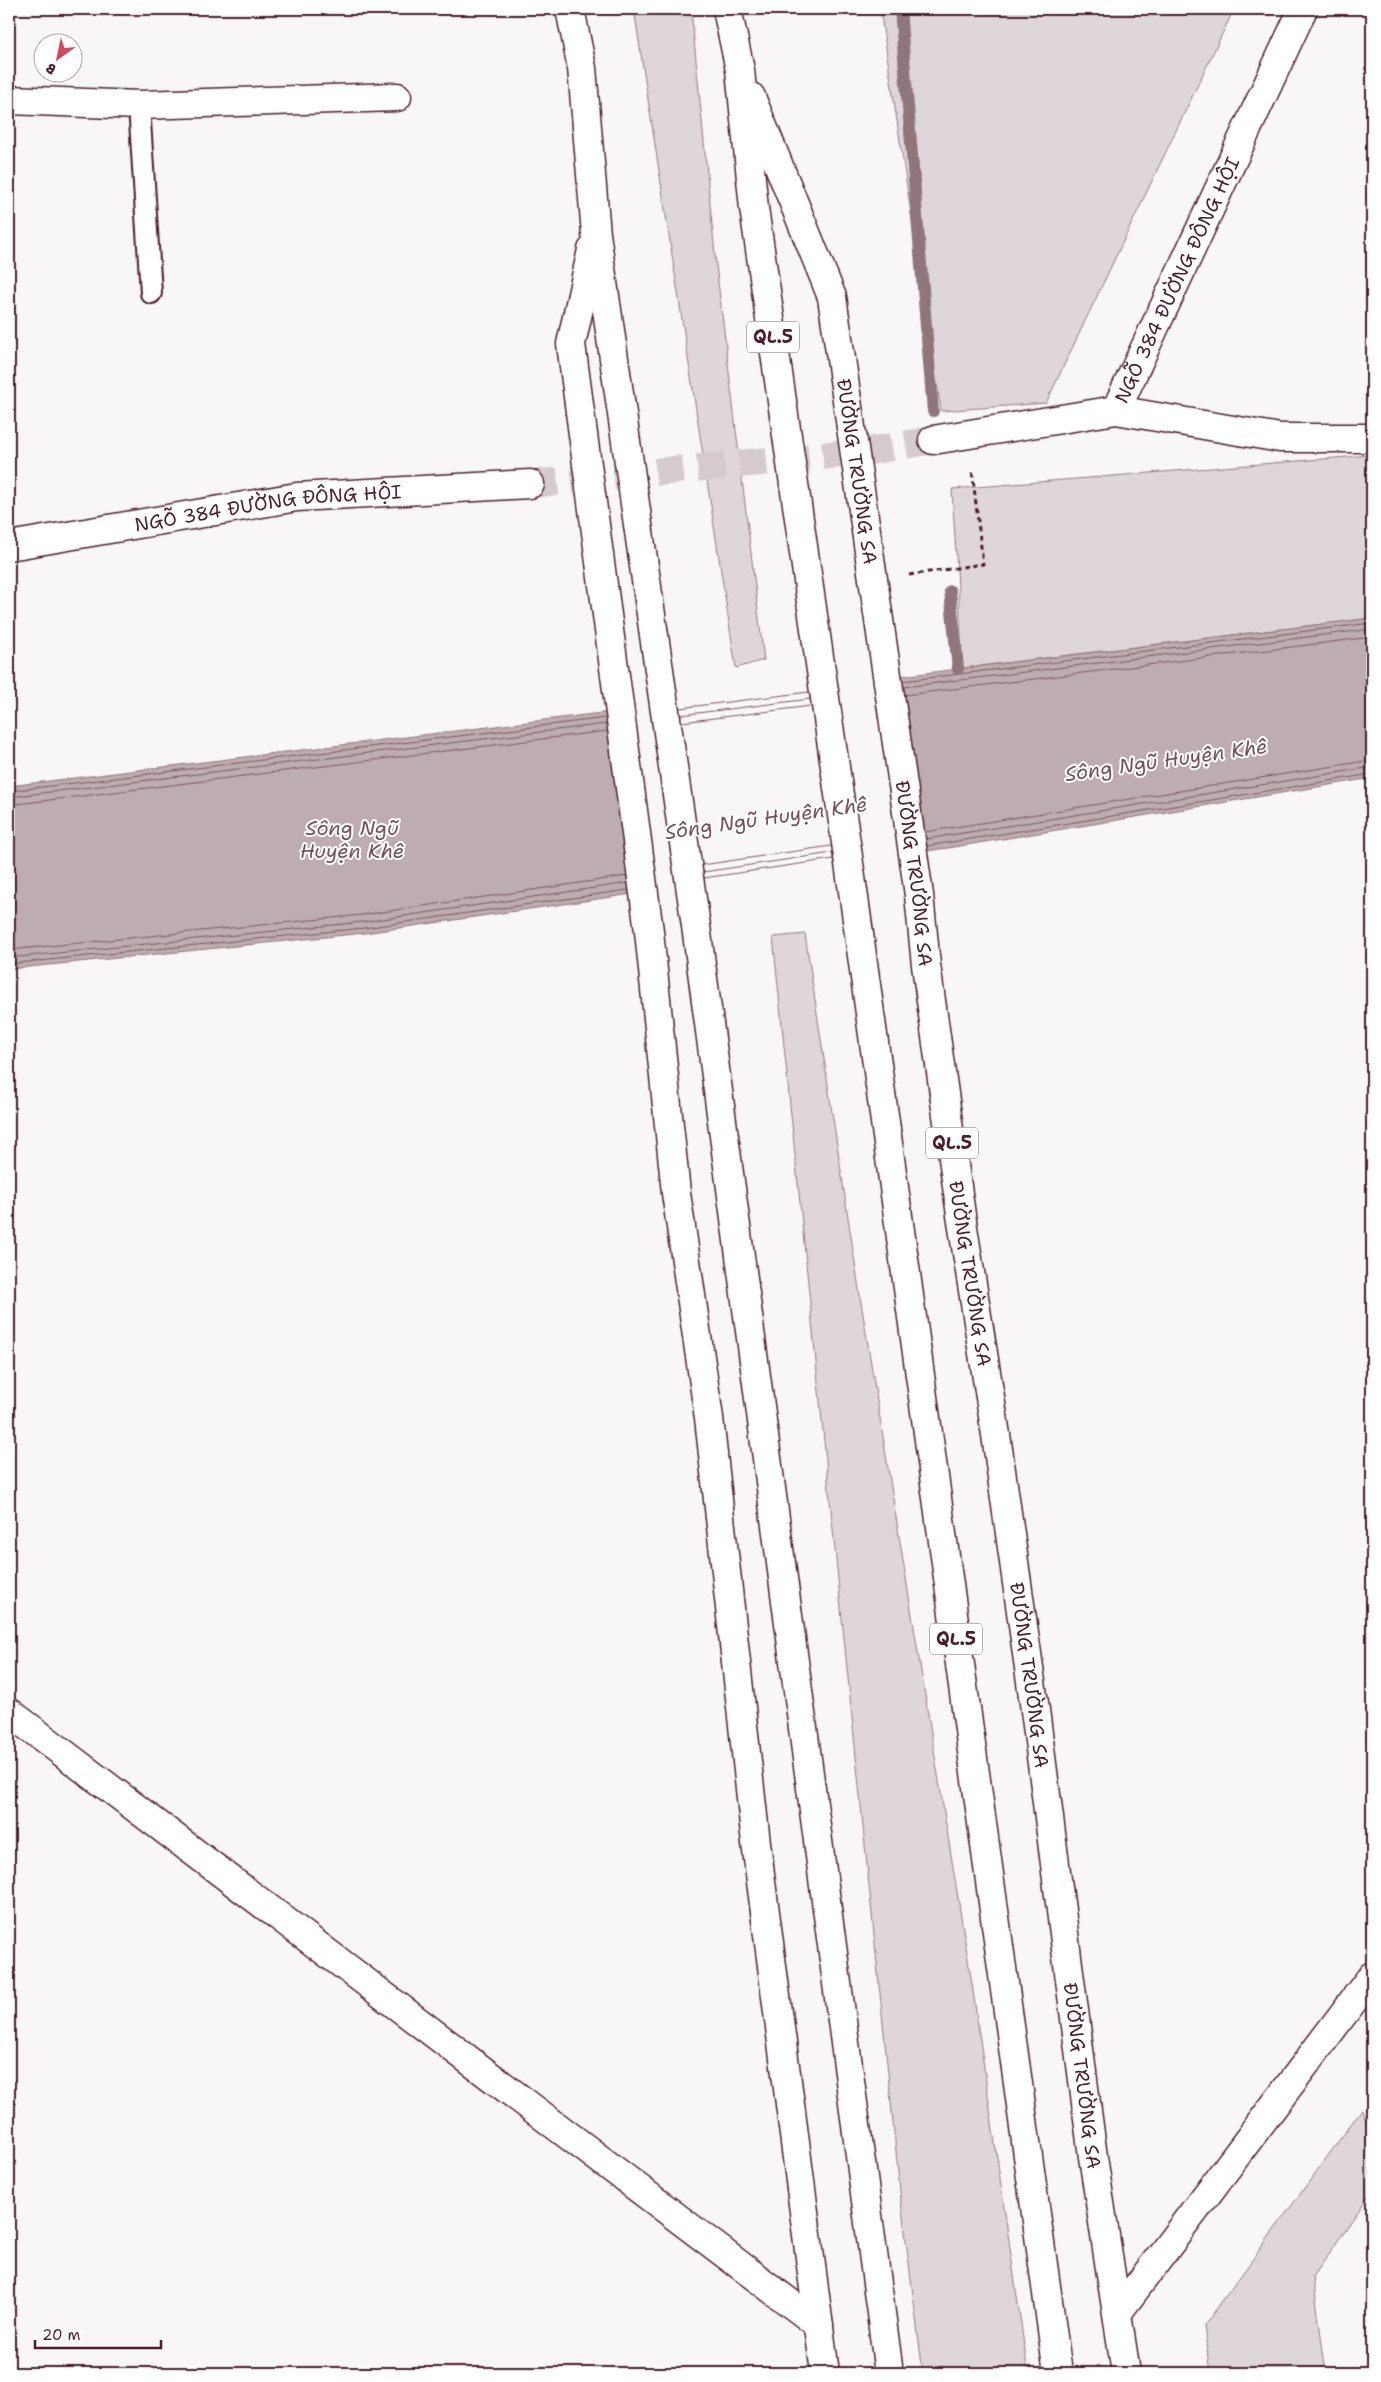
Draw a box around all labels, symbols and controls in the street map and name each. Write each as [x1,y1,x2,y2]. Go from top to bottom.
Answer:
north arrow [32,32,82,82]
text: B [42,59,59,79]
street label: NGÕ 384 ĐƯỜNG ĐÔNG HỘI [1109,153,1245,407]
road number: QL.5 [747,322,799,352]
street label: ĐƯỜNG TRƯỜNG SA [831,377,883,566]
street label: NGÕ 384 ĐƯỜNG ĐÔNG HỘI [133,479,402,537]
water label: Sông Ngũ Huyện Khê [1063,733,1270,787]
street label: ĐƯỜNG TRƯỜNG SA [889,779,938,968]
water label: Sông Ngũ Huyện Khê [663,791,870,845]
water label: Sông Ngũ Huyện Khê [300,815,405,864]
road number: QL.5 [926,1128,978,1158]
street label: ĐƯỜNG TRƯỜNG SA [943,1179,997,1368]
street label: ĐƯỜNG TRƯỜNG SA [1004,1580,1054,1770]
road number: QL.5 [930,1624,982,1655]
street label: ĐƯỜNG TRƯỜNG SA [1057,1981,1107,2171]
scale bar [35,2317,161,2349]
text: 20 m [42,2325,81,2345]

